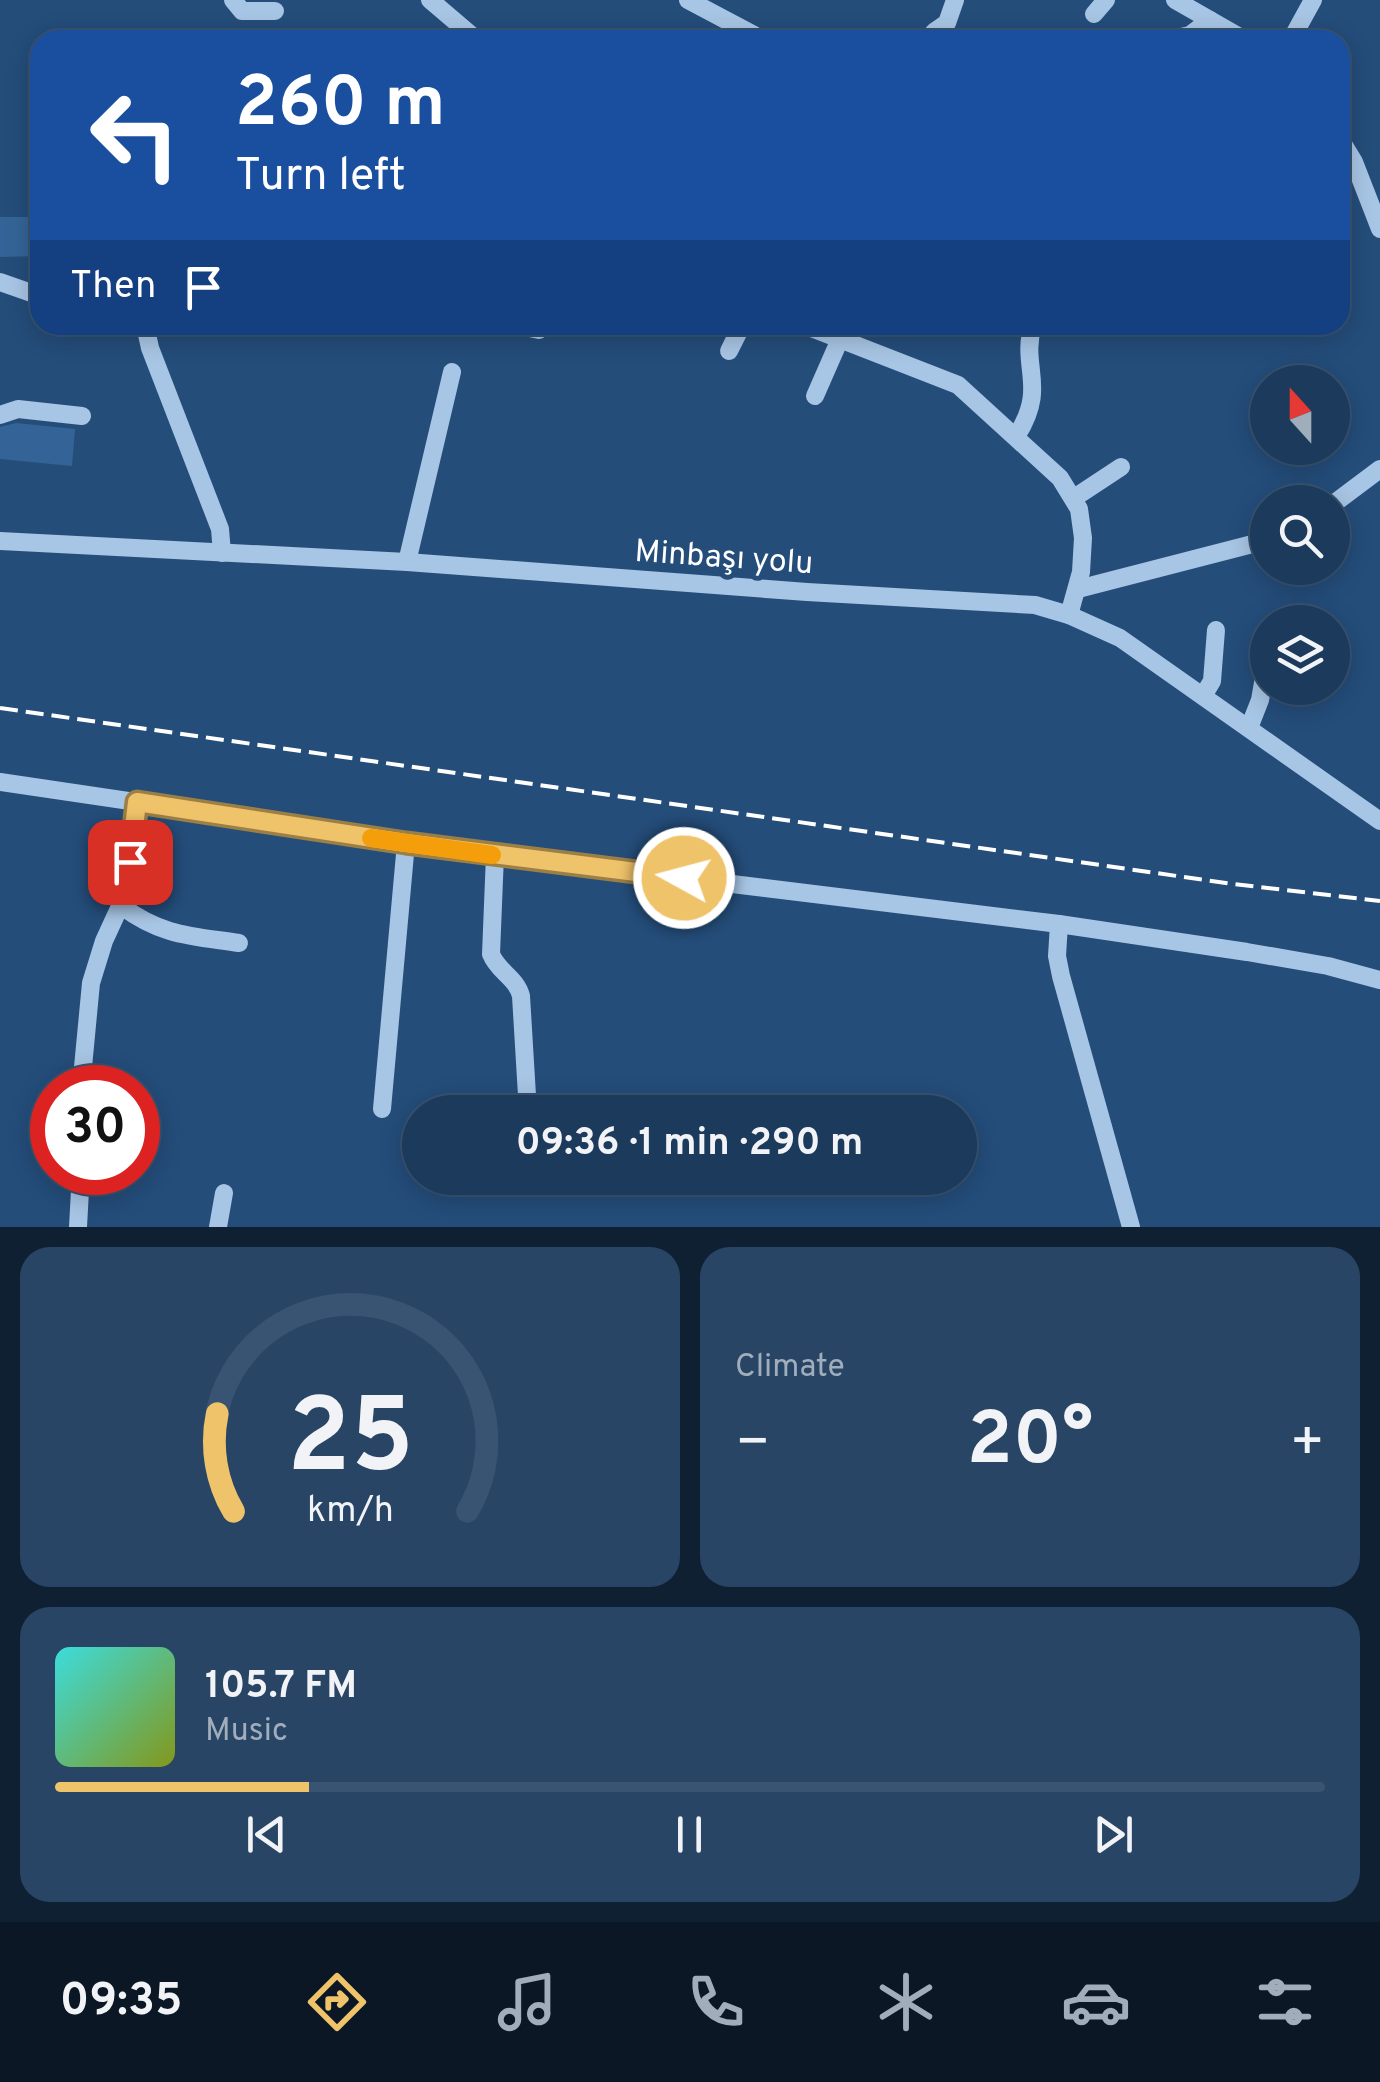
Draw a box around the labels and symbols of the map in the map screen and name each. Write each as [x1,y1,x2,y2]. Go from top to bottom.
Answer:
north arrow [1250,365,1350,465]
street label: Minbaşı yolu [633,533,814,585]
pin [88,820,173,905]
position arrow [632,826,736,930]
speed limit sign: 30 [30,1065,160,1195]

